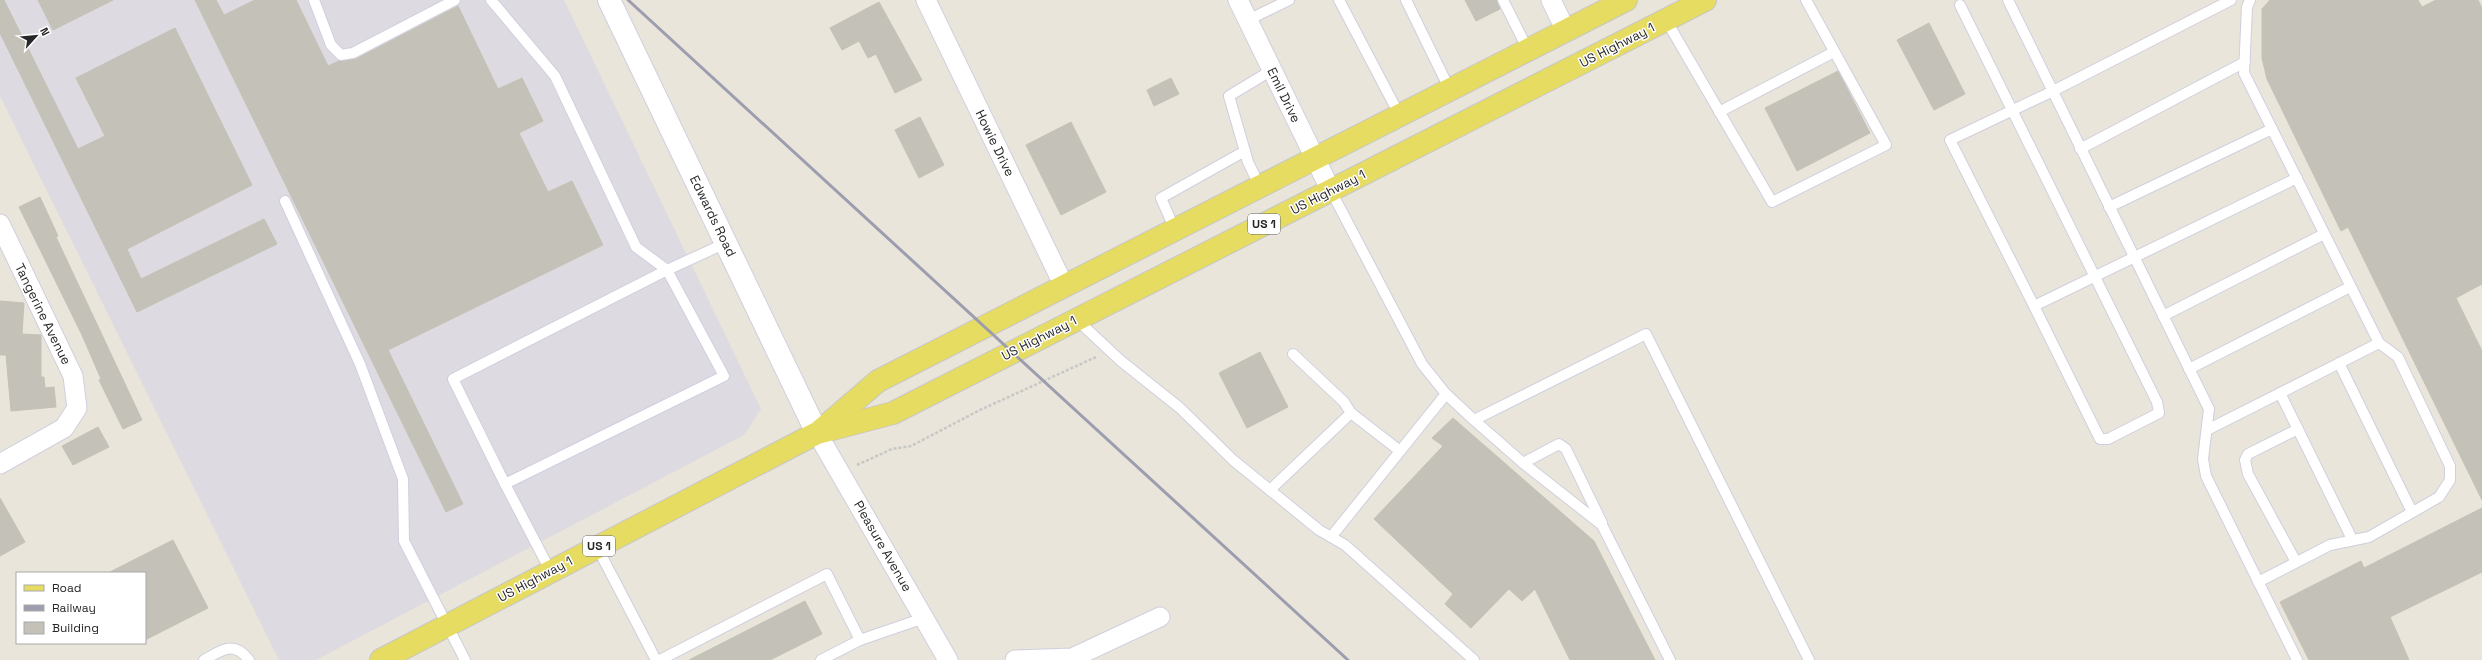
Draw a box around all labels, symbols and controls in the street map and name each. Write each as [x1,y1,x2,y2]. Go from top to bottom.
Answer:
north arrow [16,16,56,56]
street label: US Highway 1 [1576,19,1658,71]
text: N [37,25,53,38]
street label: Emil Drive [1263,65,1305,125]
street label: Howie Drive [972,107,1018,179]
street label: US Highway 1 [1287,166,1369,218]
street label: Edwards Road [686,172,740,260]
road number: US 1 [1248,214,1280,234]
street label: Tangerine Avenue [11,260,75,368]
street label: US Highway 1 [998,312,1080,364]
street label: Pleasure Avenue [850,497,916,595]
road number: US 1 [583,536,615,556]
street label: US Highway 1 [495,552,575,606]
legend [16,572,146,644]
text: Road [52,580,81,596]
text: Railway [52,600,96,616]
text: Building [52,620,99,636]

